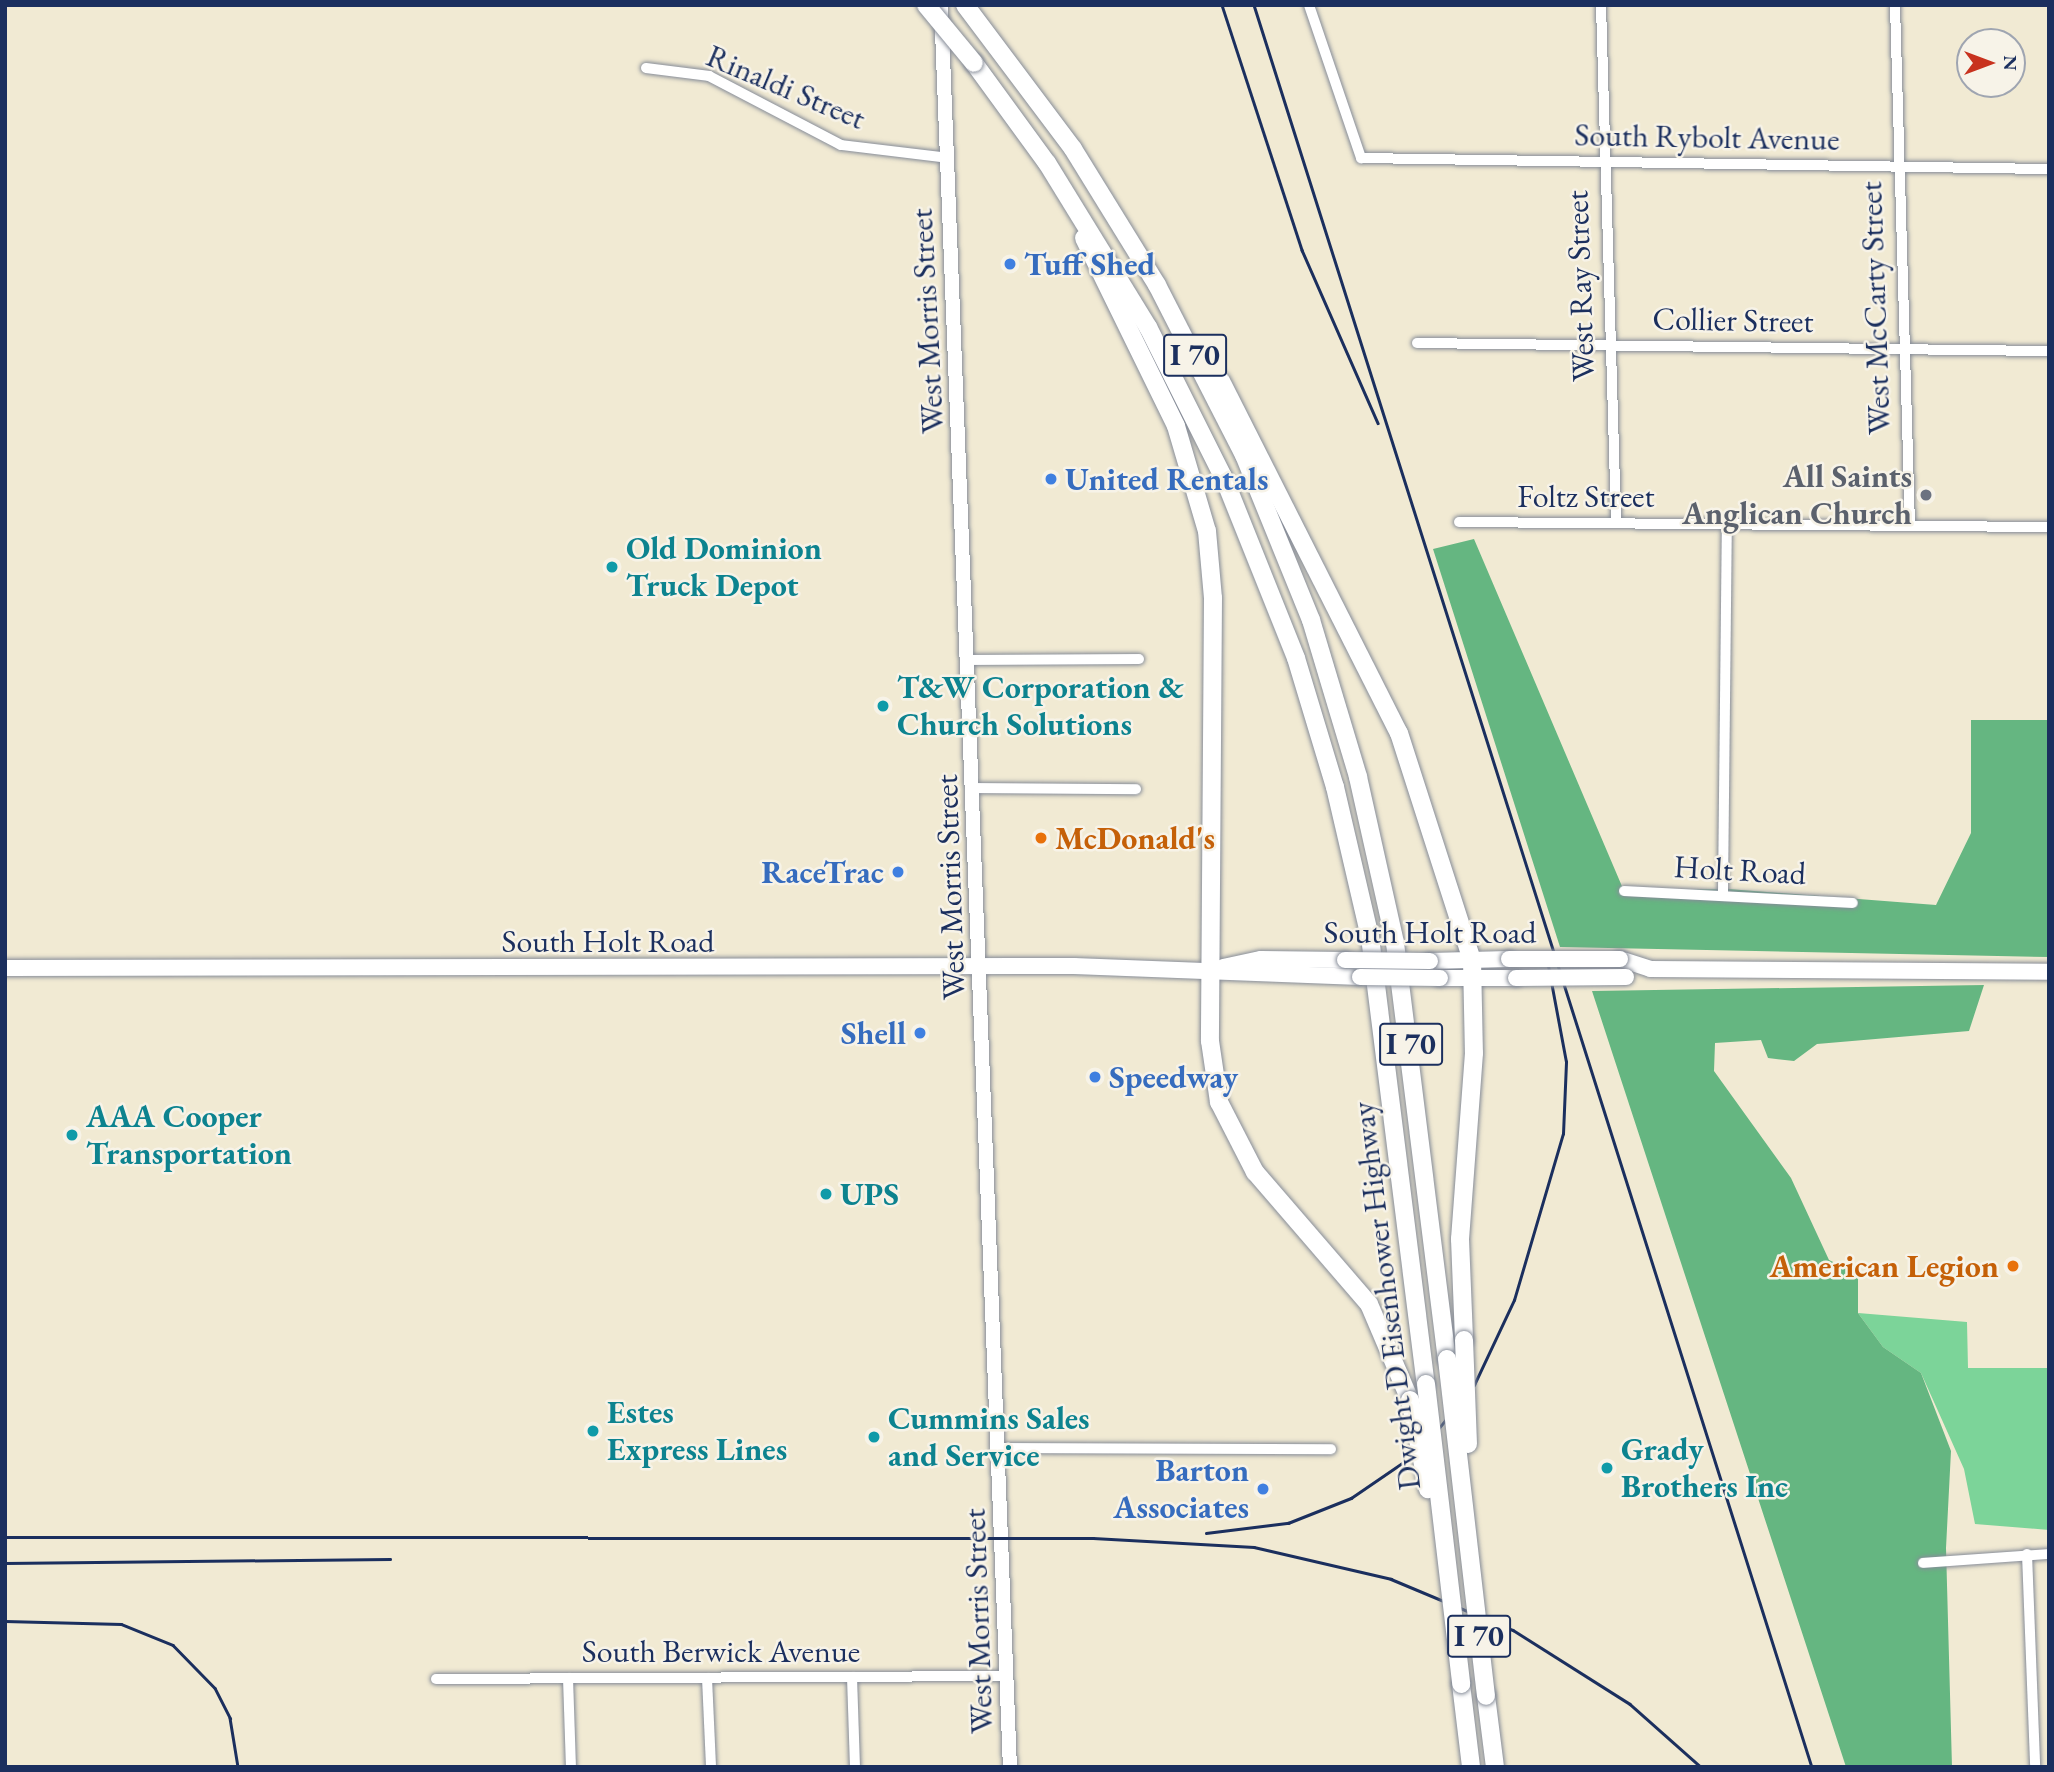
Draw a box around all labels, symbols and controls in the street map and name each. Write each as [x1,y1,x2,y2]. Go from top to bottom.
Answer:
north arrow [1956,28,2026,98]
street label: Rinaldi Street [701,36,871,138]
text: N [1998,55,2023,71]
street label: South Rybolt Avenue [1574,115,1840,159]
street label: West McCarty Street [1851,181,1899,435]
street label: West Ray Street [1557,190,1603,382]
street label: West Morris Street [902,207,952,435]
place label: Tuff Shed [1024,245,1155,283]
marker: Tuff Shed [1002,256,1018,272]
street label: Collier Street [1652,299,1814,341]
road number: I 70 [1162,328,1228,382]
place label: All Saints Anglican Church [1682,458,1912,533]
place label: United Rentals [1065,460,1268,498]
marker: United Rentals [1043,471,1059,487]
street label: Foltz Street [1517,477,1655,515]
marker: All Saints Anglican Church [1918,487,1934,503]
place label: Old Dominion Truck Depot [626,530,822,605]
marker: Old Dominion Truck Depot [604,559,620,575]
place label: T&W Corporation & Church Solutions [897,669,1184,744]
marker: T&W Corporation & Church Solutions [875,698,891,714]
street label: West Morris Street [927,774,973,1000]
place label: McDonald's [1055,819,1215,857]
marker: McDonald's [1033,830,1049,846]
street label: Holt Road [1673,847,1807,893]
place label: RaceTrac [761,853,884,891]
marker: RaceTrac [890,864,906,880]
street label: South Holt Road [1324,913,1536,951]
street label: South Holt Road [502,922,714,960]
place label: Shell [841,1014,906,1052]
road number: I 70 [1378,1018,1444,1070]
marker: Shell [912,1025,928,1041]
place label: Speedway [1109,1058,1238,1096]
marker: Speedway [1087,1069,1103,1085]
place label: AAA Cooper Transportation [86,1098,292,1173]
street label: Dwight D Eisenhower Highway [1343,1100,1429,1492]
marker: AAA Cooper Transportation [64,1127,80,1143]
place label: UPS [840,1175,899,1213]
marker: UPS [818,1186,834,1202]
place label: American Legion [1769,1247,1999,1285]
marker: American Legion [2005,1258,2021,1274]
place label: Estes Express Lines [607,1394,787,1469]
place label: Cummins Sales and Service [888,1400,1090,1475]
marker: Estes Express Lines [585,1423,601,1439]
marker: Cummins Sales and Service [866,1429,882,1445]
place label: Grady Brothers Inc [1621,1431,1788,1506]
place label: Barton Associates [1113,1452,1249,1527]
marker: Grady Brothers Inc [1599,1460,1615,1476]
marker: Barton Associates [1255,1481,1271,1497]
street label: West Morris Street [955,1508,1001,1734]
road number: I 70 [1446,1610,1512,1662]
street label: South Berwick Avenue [582,1632,860,1670]

